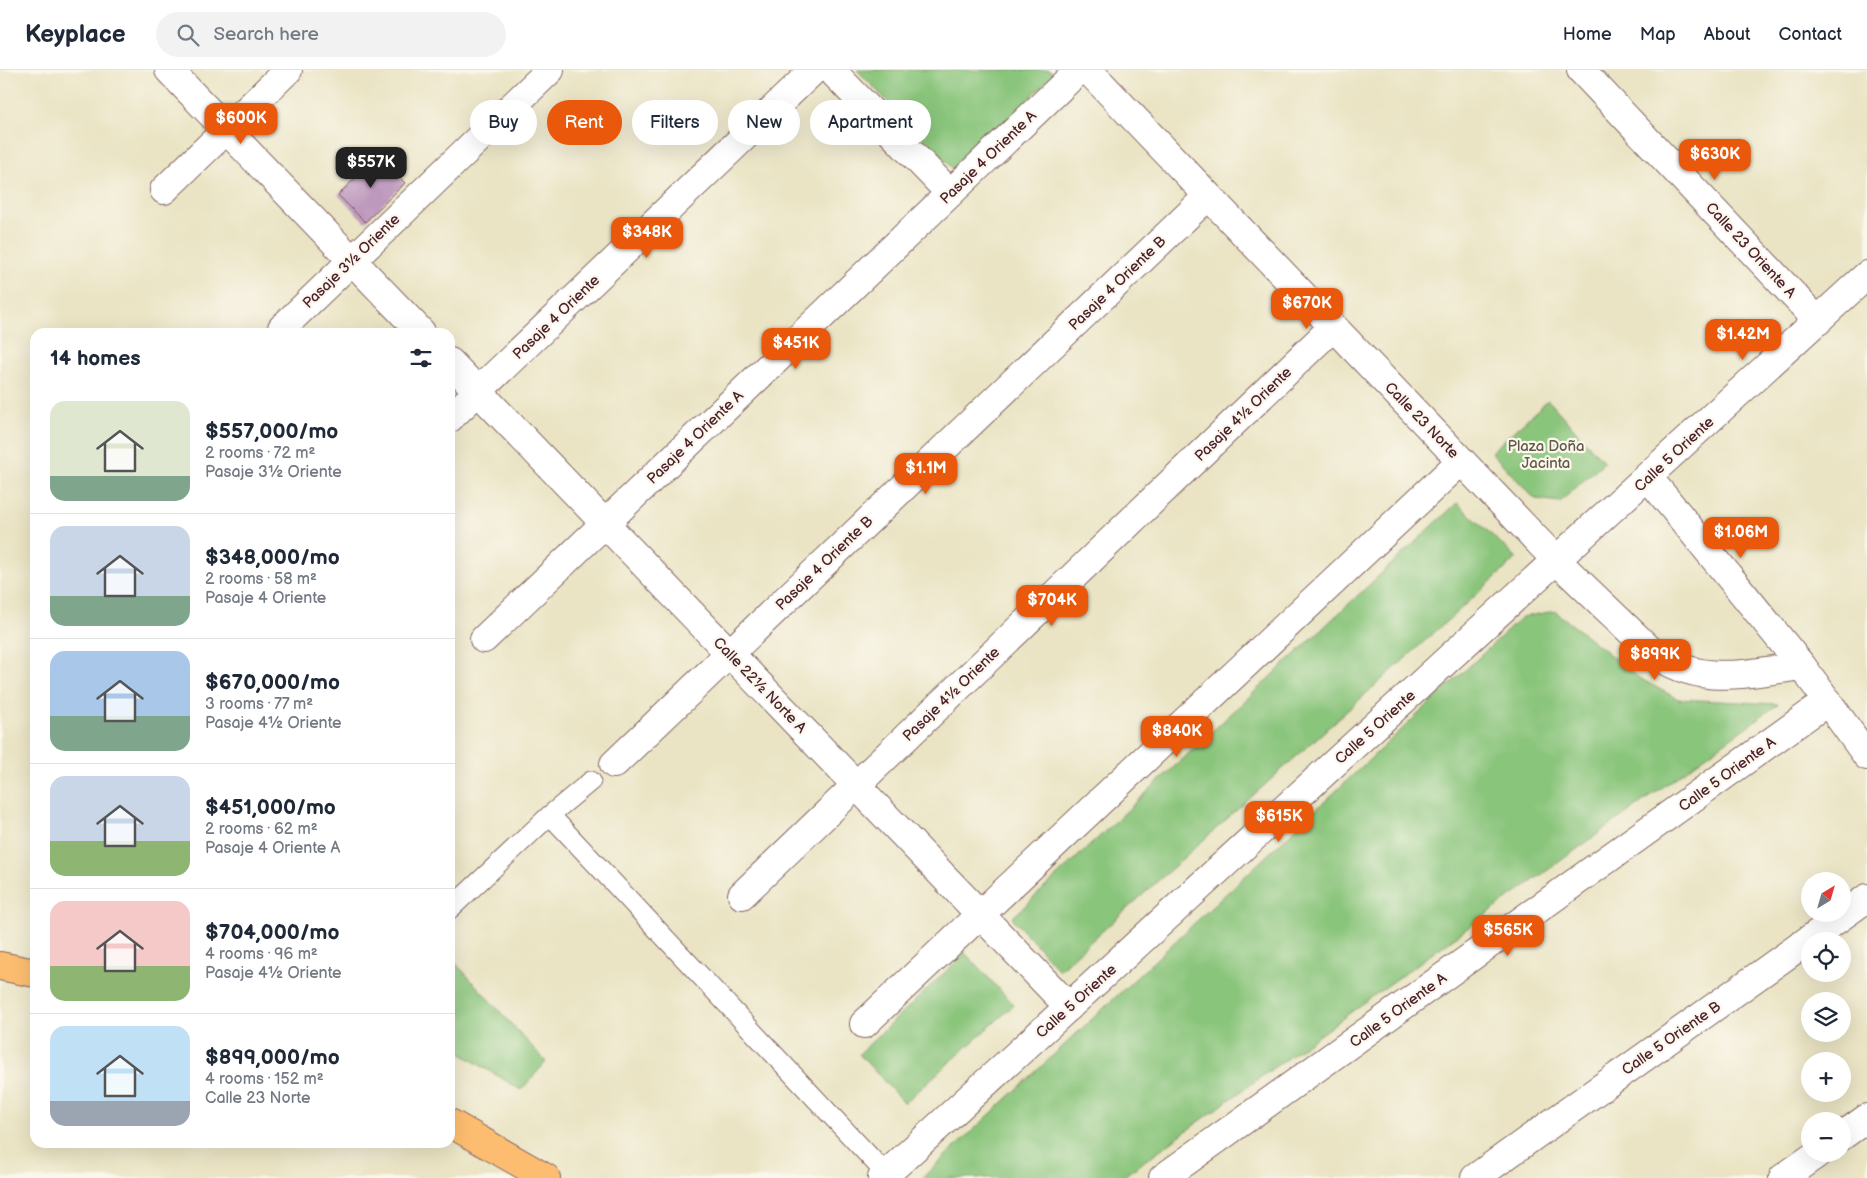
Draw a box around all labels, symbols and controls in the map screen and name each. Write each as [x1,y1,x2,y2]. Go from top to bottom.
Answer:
search box [156,12,506,57]
text: Keyplace [25,20,126,49]
icon: search [174,21,202,49]
text: Search here [214,23,319,46]
text: Home [1563,24,1612,45]
text: Map [1640,24,1676,45]
text: About [1704,24,1751,45]
text: Contact [1779,24,1842,45]
chip: Buy [470,100,537,145]
chip: Rent [547,100,622,145]
chip: Filters [632,100,718,145]
chip: New [728,100,800,145]
chip: Apartment [810,100,931,145]
pin: $600K [206,102,276,145]
street label: Pasaje 4 Oriente A [936,106,1041,208]
text: $600K [215,109,267,128]
pin: $630K [1680,138,1750,181]
text: $630K [1690,145,1740,164]
pin: $557K [336,146,406,189]
text: $557K [347,153,395,172]
street label: Calle 23 Oriente A [1701,198,1801,303]
street label: Pasaje 3½ Oriente [299,210,404,313]
pin: $348K [612,216,682,259]
text: $348K [622,223,672,242]
street label: Pasaje 4 Oriente B [1065,232,1170,335]
street label: Pasaje 4 Oriente [509,271,604,364]
pin: $670K [1272,288,1342,330]
text: $670K [1282,294,1332,313]
pin: $1.42M [1702,318,1784,361]
text: $1.42M [1716,325,1770,344]
pin: $451K [761,328,831,370]
text: $451K [773,334,819,353]
icon: filters [407,344,435,372]
text: 14 homes [50,346,141,371]
street label: Pasaje 4½ Oriente [1191,363,1296,466]
street label: Calle 23 Norte [1380,378,1463,463]
street label: Pasaje 4 Oriente A [643,386,748,488]
street label: Calle 5 Oriente [1631,413,1718,496]
text: $557,000/mo [205,419,338,444]
icon: home [90,421,150,481]
park label: Plaza Doña Jacinta [1508,437,1584,473]
text: 2 rooms · 72 m² [205,444,315,463]
pin: $1.1M [891,452,961,495]
text: $1.1M [905,459,947,478]
text: Pasaje 3½ Oriente [205,463,342,482]
street label: Pasaje 4 Oriente B [772,512,877,615]
pin: $1.06M [1700,516,1782,559]
text: $1.06M [1714,523,1768,542]
text: $348,000/mo [205,545,340,570]
icon: home [90,546,150,606]
text: 2 rooms · 58 m² [205,570,317,589]
pin: $704K [1017,584,1087,627]
text: Pasaje 4 Oriente [205,589,326,608]
text: $704K [1027,591,1077,610]
street label: Calle 22½ Norte A [709,633,811,738]
pin: $899K [1620,638,1690,681]
street label: Pasaje 4½ Oriente [899,643,1004,746]
text: $899K [1630,645,1680,664]
text: $670,000/mo [205,670,340,695]
icon: home [90,671,150,731]
street label: Calle 5 Oriente [1331,686,1420,769]
text: 3 rooms · 77 m² [205,695,313,714]
text: Pasaje 4½ Oriente [205,714,342,733]
pin: $840K [1142,716,1212,758]
text: $840K [1152,722,1202,741]
street label: Calle 5 Oriente A [1675,732,1780,816]
text: $451,000/mo [205,795,336,820]
icon: home [90,796,150,856]
pin: $615K [1244,800,1314,843]
text: $615K [1255,807,1303,826]
text: 2 rooms · 62 m² [205,820,318,839]
text: Pasaje 4 Oriente A [205,839,340,858]
north arrow [1801,872,1851,922]
map controls [1801,872,1851,1162]
pin: $565K [1473,914,1543,957]
text: $704,000/mo [205,920,340,945]
icon: home [90,921,150,981]
text: $565K [1483,921,1533,940]
button: locate [1801,932,1851,982]
text: 4 rooms · 96 m² [205,945,318,964]
street label: Calle 5 Oriente [1032,960,1121,1043]
text: Pasaje 4½ Oriente [205,964,342,983]
street label: Calle 5 Oriente A [1346,968,1451,1052]
button: layers [1801,992,1851,1042]
street label: Calle 5 Oriente B [1618,997,1724,1080]
text: $899,000/mo [205,1045,340,1070]
icon: home [90,1046,150,1106]
button: + [1801,1052,1851,1102]
text: 4 rooms · 152 m² [205,1070,324,1089]
text: Calle 23 Norte [205,1089,311,1108]
button: − [1801,1112,1851,1162]

